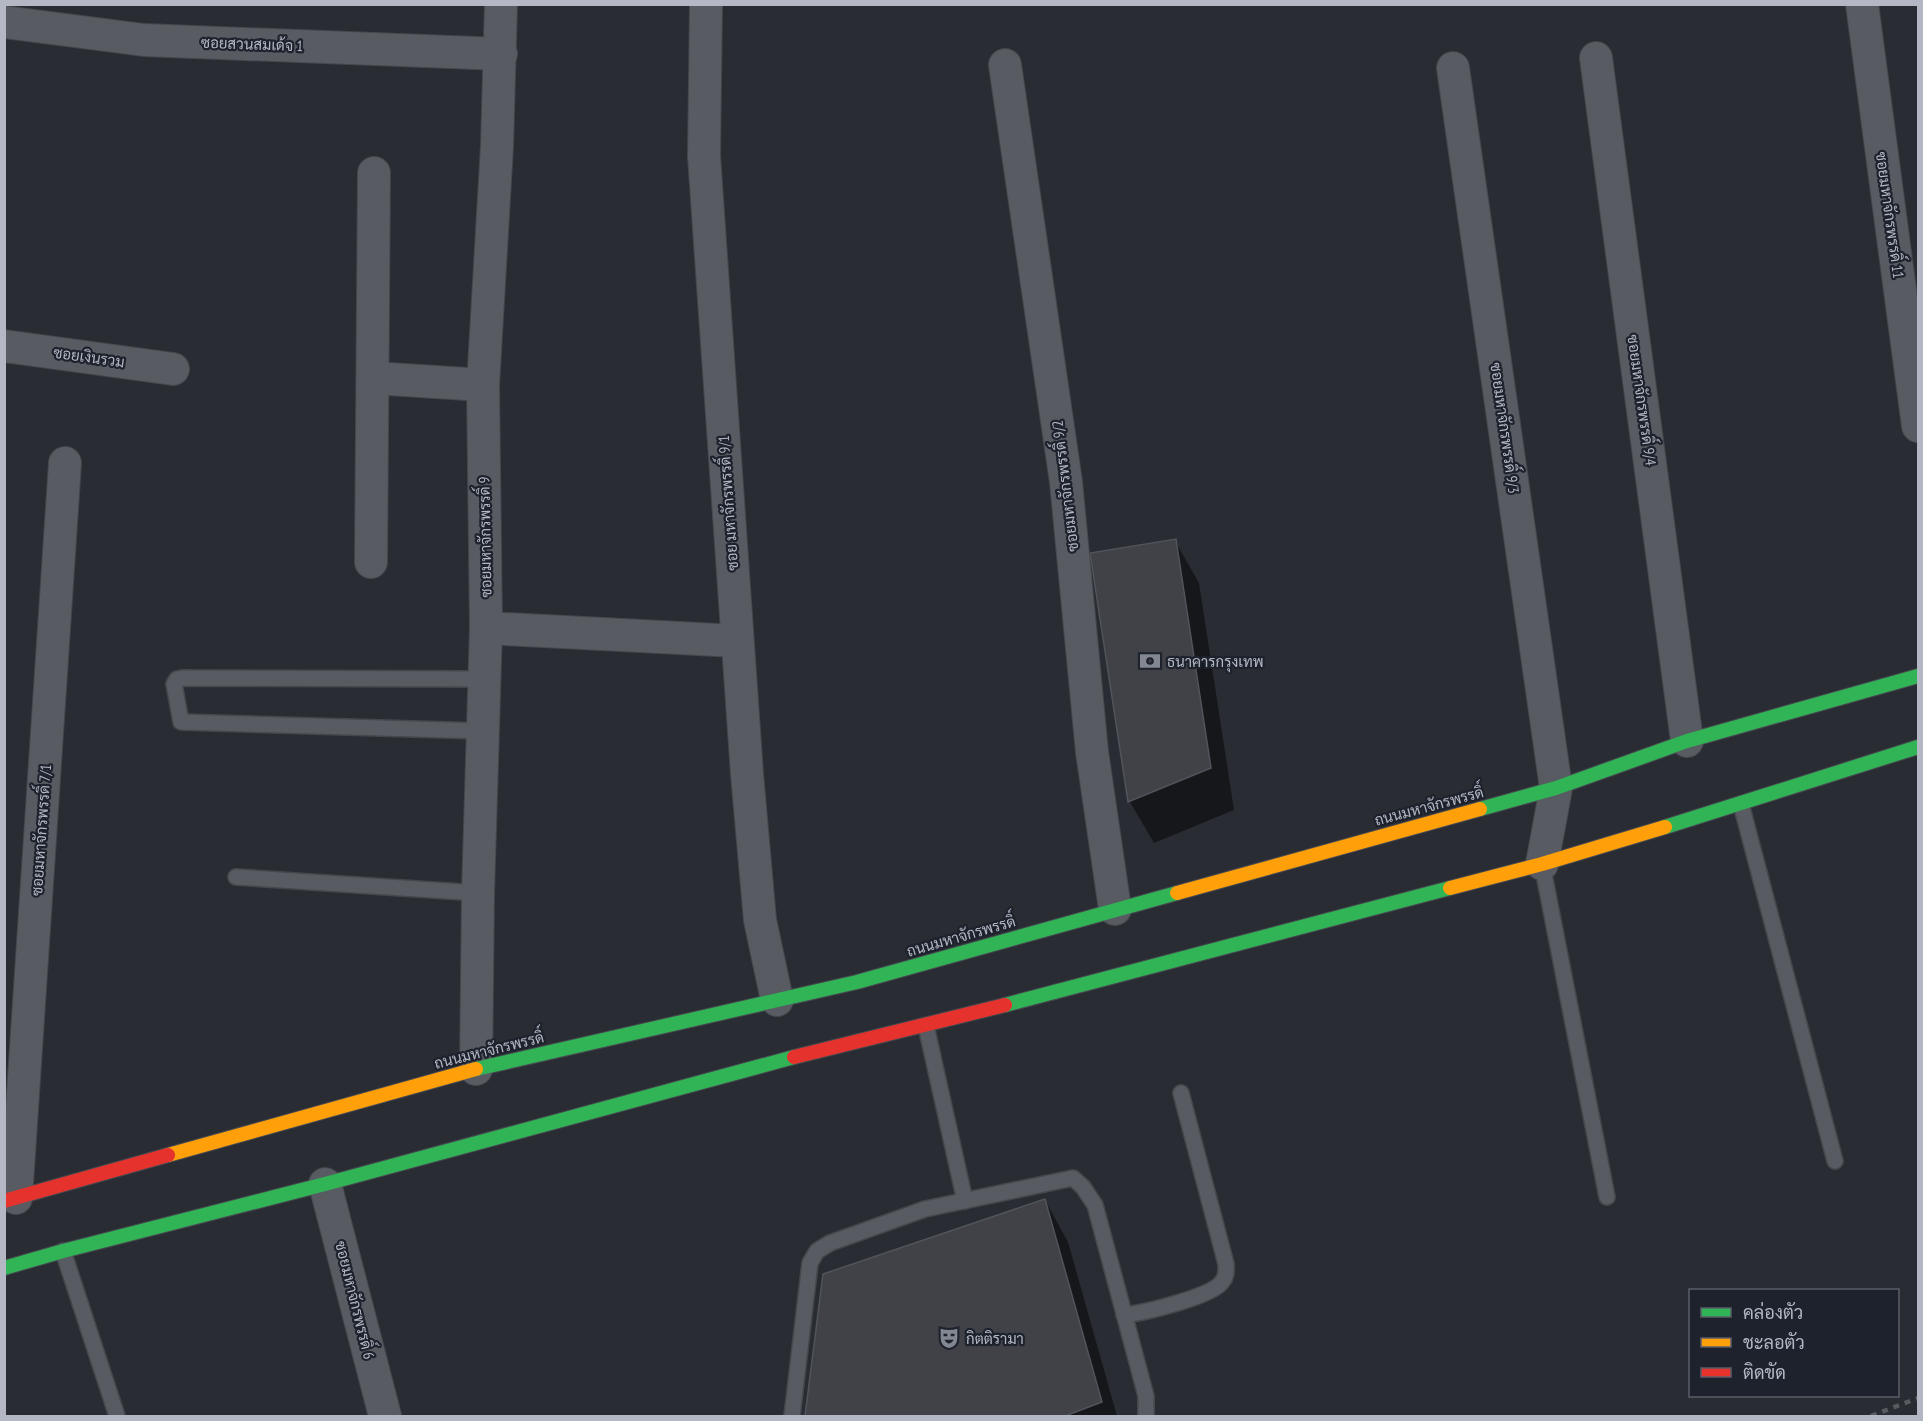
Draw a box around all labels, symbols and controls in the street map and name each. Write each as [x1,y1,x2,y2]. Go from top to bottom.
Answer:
street label: ซอยสวนสมเด้จ 1 [201,33,303,55]
street label: ซอยมหาจักรพรรดิ์ 11 [1872,150,1914,280]
street label: ซอยมหาจักรพรรดิ์ 9/4 [1623,332,1666,467]
street label: ซอยเงินรวม [52,343,126,371]
street label: ซอยมหาจักรพรรดิ์ 9/3 [1486,360,1529,495]
street label: ซอยมหาจักรพรรดิ์ 9/2 [1042,419,1082,553]
street label: ซอย มหาจักรพรรดิ์ 9/1 [709,435,742,572]
street label: ซอยมหาจักรพรรดิ์ 9 [469,476,496,598]
bank icon: ธนาคารกรุงเทพ [1138,649,1162,673]
place label: ธนาคารกรุงเทพ [1167,652,1264,673]
street label: ซอยมหาจักรพรรดิ์ 7/1 [22,763,55,897]
street label: ถนนมหาจักรพรรดิ์ [1371,777,1486,830]
street label: ถนนมหาจักรพรรดิ์ [903,906,1018,961]
street label: ถนนมหาจักรพรรดิ์ [431,1022,546,1073]
street label: ซอยมหาจักรพรรดิ์ 6 [331,1238,384,1361]
legend [1689,1289,1899,1397]
text: คล่องตัว [1743,1301,1803,1324]
theatre icon: กิตติรามา [937,1326,961,1350]
place label: กิตติรามา [966,1329,1024,1348]
text: ชะลอตัว [1743,1331,1805,1354]
text: ติดขัด [1743,1361,1786,1384]

